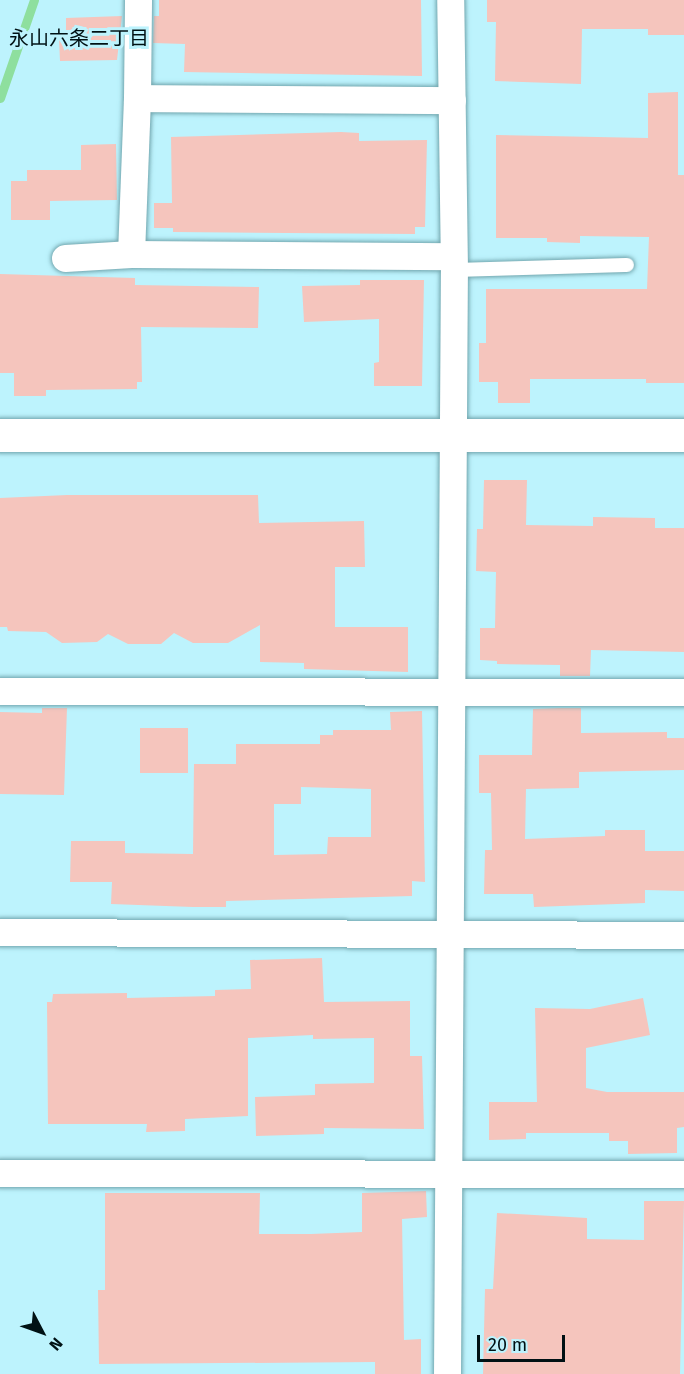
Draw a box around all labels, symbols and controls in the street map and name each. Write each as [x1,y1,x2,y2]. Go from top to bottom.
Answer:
district label: 永山六条二丁目 [9,26,149,50]
north arrow [12,1302,72,1362]
scale bar [480,1323,568,1361]
text: N [45,1334,67,1354]
text: 20 m [488,1334,527,1356]

